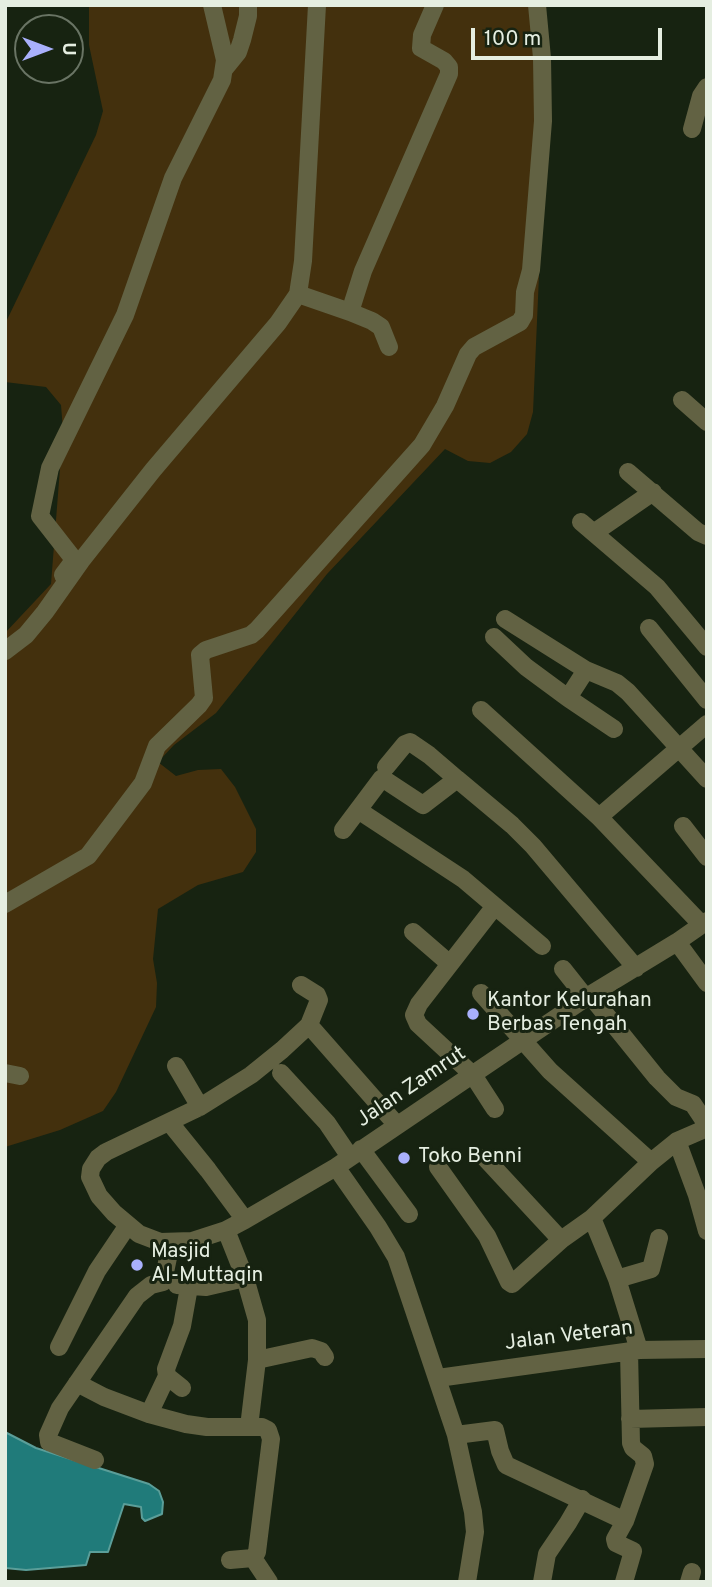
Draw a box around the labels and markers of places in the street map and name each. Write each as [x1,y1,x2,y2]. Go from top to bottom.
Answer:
place label: Kantor Kelurahan Berbas Tengah [487,989,652,1039]
marker: Kantor Kelurahan Berbas Tengah [465,1006,481,1022]
place label: Toko Benni [418,1145,522,1171]
marker: Toko Benni [396,1150,412,1166]
place label: Masjid Al-Muttaqin [151,1240,263,1290]
marker: Masjid Al-Muttaqin [129,1257,145,1273]

